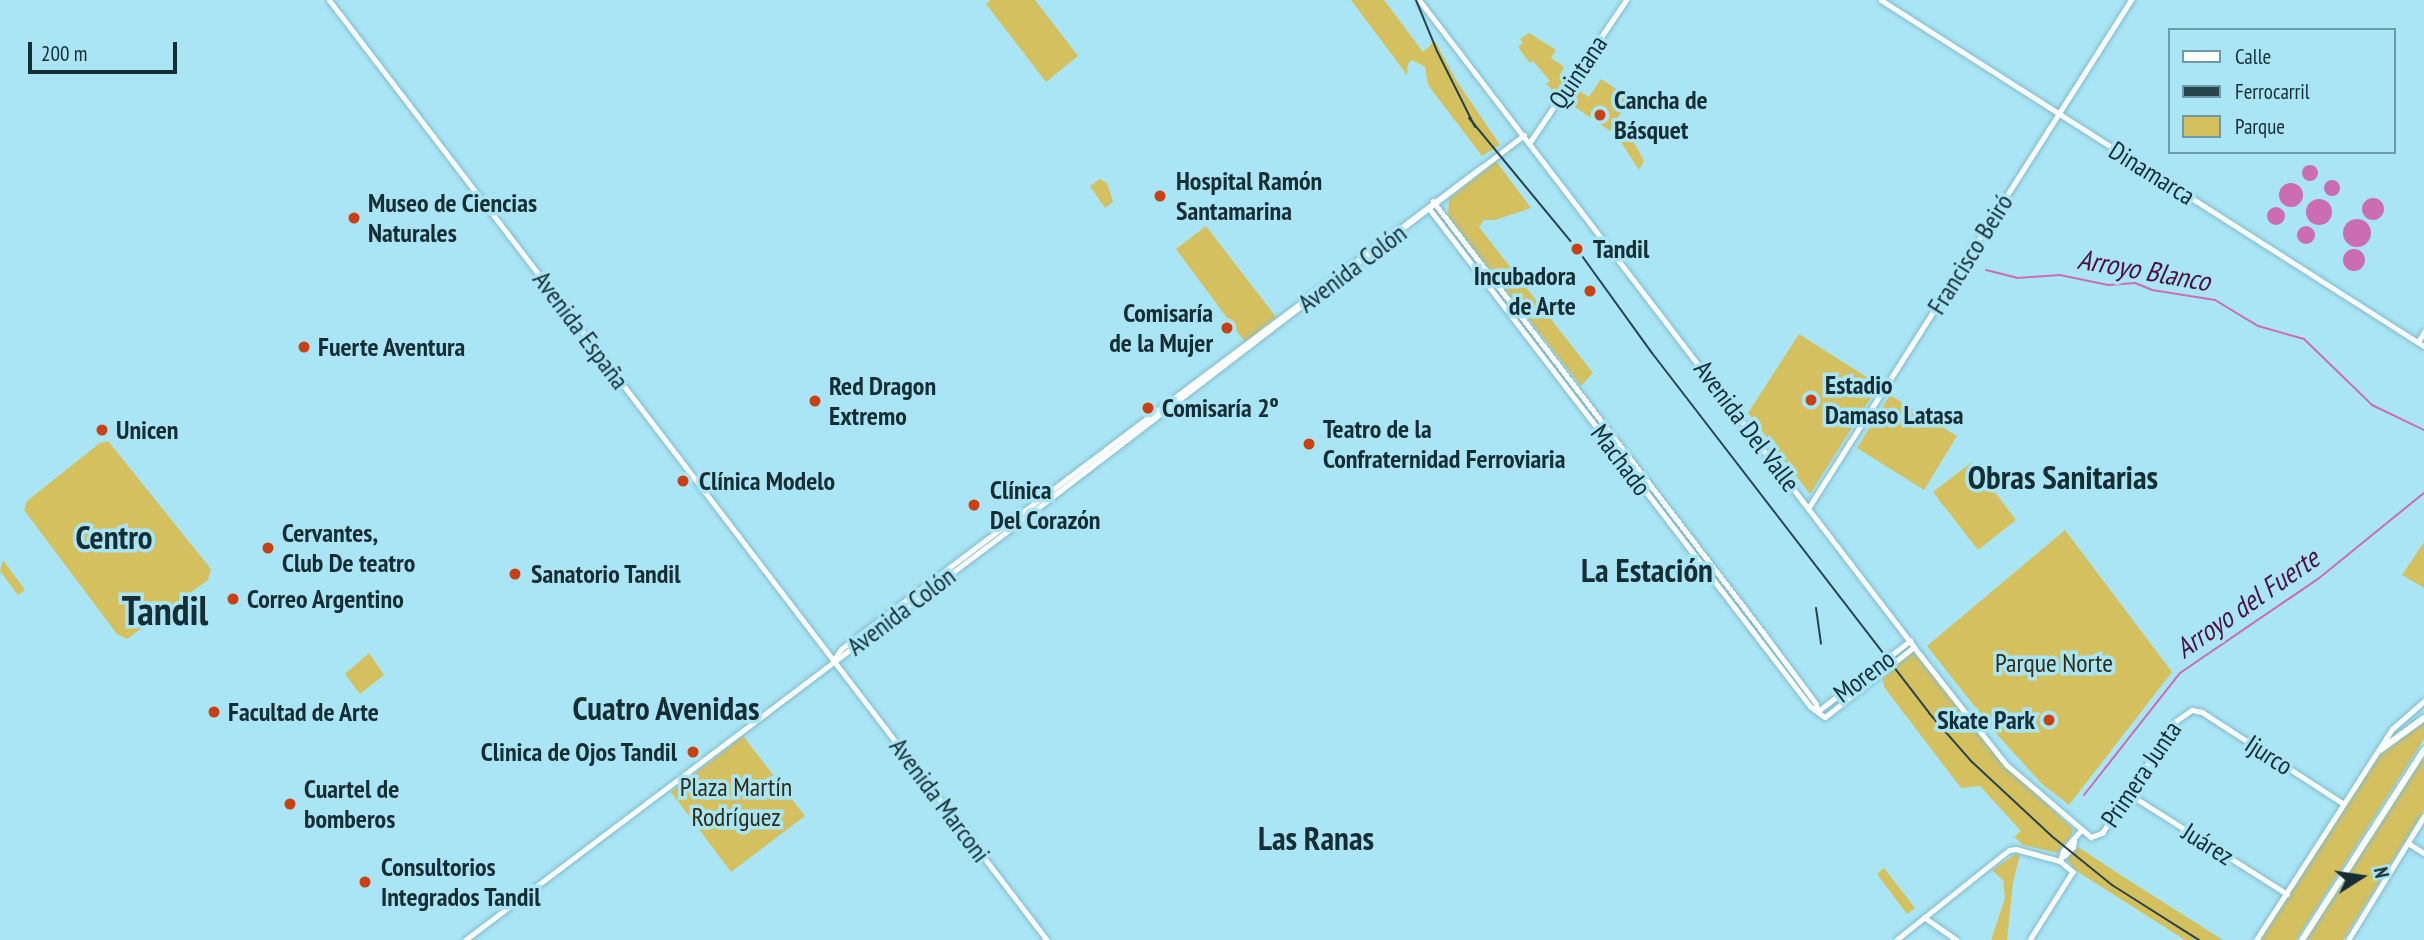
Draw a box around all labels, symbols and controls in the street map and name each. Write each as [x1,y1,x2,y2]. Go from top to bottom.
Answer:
scale bar [32,28,180,72]
legend [2168,28,2396,154]
street label: Quintana [1542,29,1614,115]
text: 200 m [41,40,87,67]
text: Calle [2235,43,2271,70]
text: Ferrocarril [2235,78,2310,105]
place label: Cancha de Básquet [1614,84,1708,146]
marker: Cancha de Básquet [1592,107,1608,123]
text: Parque [2235,113,2285,140]
street label: Dinamarca [2103,135,2201,211]
place label: Hospital Ramón Santamarina [1176,165,1322,227]
marker: Hospital Ramón Santamarina [1150,186,1170,206]
place label: Museo de Ciencias Naturales [368,187,537,248]
street label: Francisco Beiró [1921,188,2019,320]
marker: Museo de Ciencias Naturales [346,210,362,226]
street label: Avenida Colón [1292,217,1412,319]
place label: Tandil [1593,233,1649,265]
marker: Tandil [1567,239,1587,259]
water label: Arroyo Blanco [2075,242,2213,298]
place label: Incubadora de Arte [1474,260,1576,322]
street label: Avenida España [526,265,636,395]
marker: Incubadora de Arte [1582,283,1598,299]
place label: Comisaría de la Mujer [1109,297,1213,358]
marker: Comisaría de la Mujer [1219,320,1235,336]
place label: Fuerte Aventura [318,331,466,363]
marker: Fuerte Aventura [296,339,312,355]
street label: Avenida Del Valle [1687,354,1807,498]
place label: Estadio Damaso Latasa [1825,369,1964,430]
place label: Red Dragon Extremo [829,370,936,432]
place label: Comisaría 2º [1162,392,1279,424]
marker: Estadio Damaso Latasa [1803,392,1819,408]
marker: Red Dragon Extremo [807,393,823,409]
marker: Comisaría 2º [1140,400,1156,416]
place label: Teatro de la Confraternidad Ferroviaria [1323,413,1565,474]
place label: Unicen [116,414,178,446]
street label: Machado [1584,418,1658,502]
marker: Unicen [94,422,110,438]
marker: Teatro de la Confraternidad Ferroviaria [1301,436,1317,452]
district label: Obras Sanitarias [1968,457,2158,497]
place label: Clínica Modelo [699,465,835,497]
marker: Clínica Modelo [673,471,693,491]
place label: Clínica Del Corazón [990,474,1101,536]
marker: Clínica Del Corazón [964,495,984,515]
district label: Centro [75,517,153,557]
place label: Cervantes, Club De teatro [282,517,415,578]
marker: Cervantes, Club De teatro [260,540,276,556]
water label: Arroyo del Fuerte [2169,541,2325,665]
district label: La Estación [1581,550,1713,590]
place label: Sanatorio Tandil [531,558,681,590]
street label: Avenida Colón [841,560,961,662]
marker: Sanatorio Tandil [505,564,525,584]
place label: Correo Argentino [247,583,405,615]
district label: Tandil [122,586,208,634]
marker: Correo Argentino [225,591,241,607]
street label: Moreno [1827,643,1901,709]
park label: Parque Norte [1995,647,2113,679]
district label: Cuatro Avenidas [572,688,760,728]
place label: Facultad de Arte [228,696,380,728]
marker: Facultad de Arte [206,704,222,720]
place label: Skate Park [1937,704,2035,736]
marker: Skate Park [2041,712,2057,728]
street label: Primera Junta [2094,715,2188,833]
street label: Ijurco [2239,728,2299,782]
street label: Avenida Marconi [883,732,997,868]
place label: Clinica de Ojos Tandil [480,736,677,768]
marker: Clinica de Ojos Tandil [683,742,703,762]
park label: Plaza Martín Rodríguez [680,771,792,832]
place label: Cuartel de bomberos [304,773,399,834]
marker: Cuartel de bomberos [282,796,298,812]
street label: Juárez [2176,816,2240,872]
district label: Las Ranas [1258,818,1374,858]
north arrow [2326,842,2396,912]
place label: Consultorios Integrados Tandil [381,851,541,912]
text: N [2369,865,2394,880]
marker: Consultorios Integrados Tandil [355,872,375,892]

